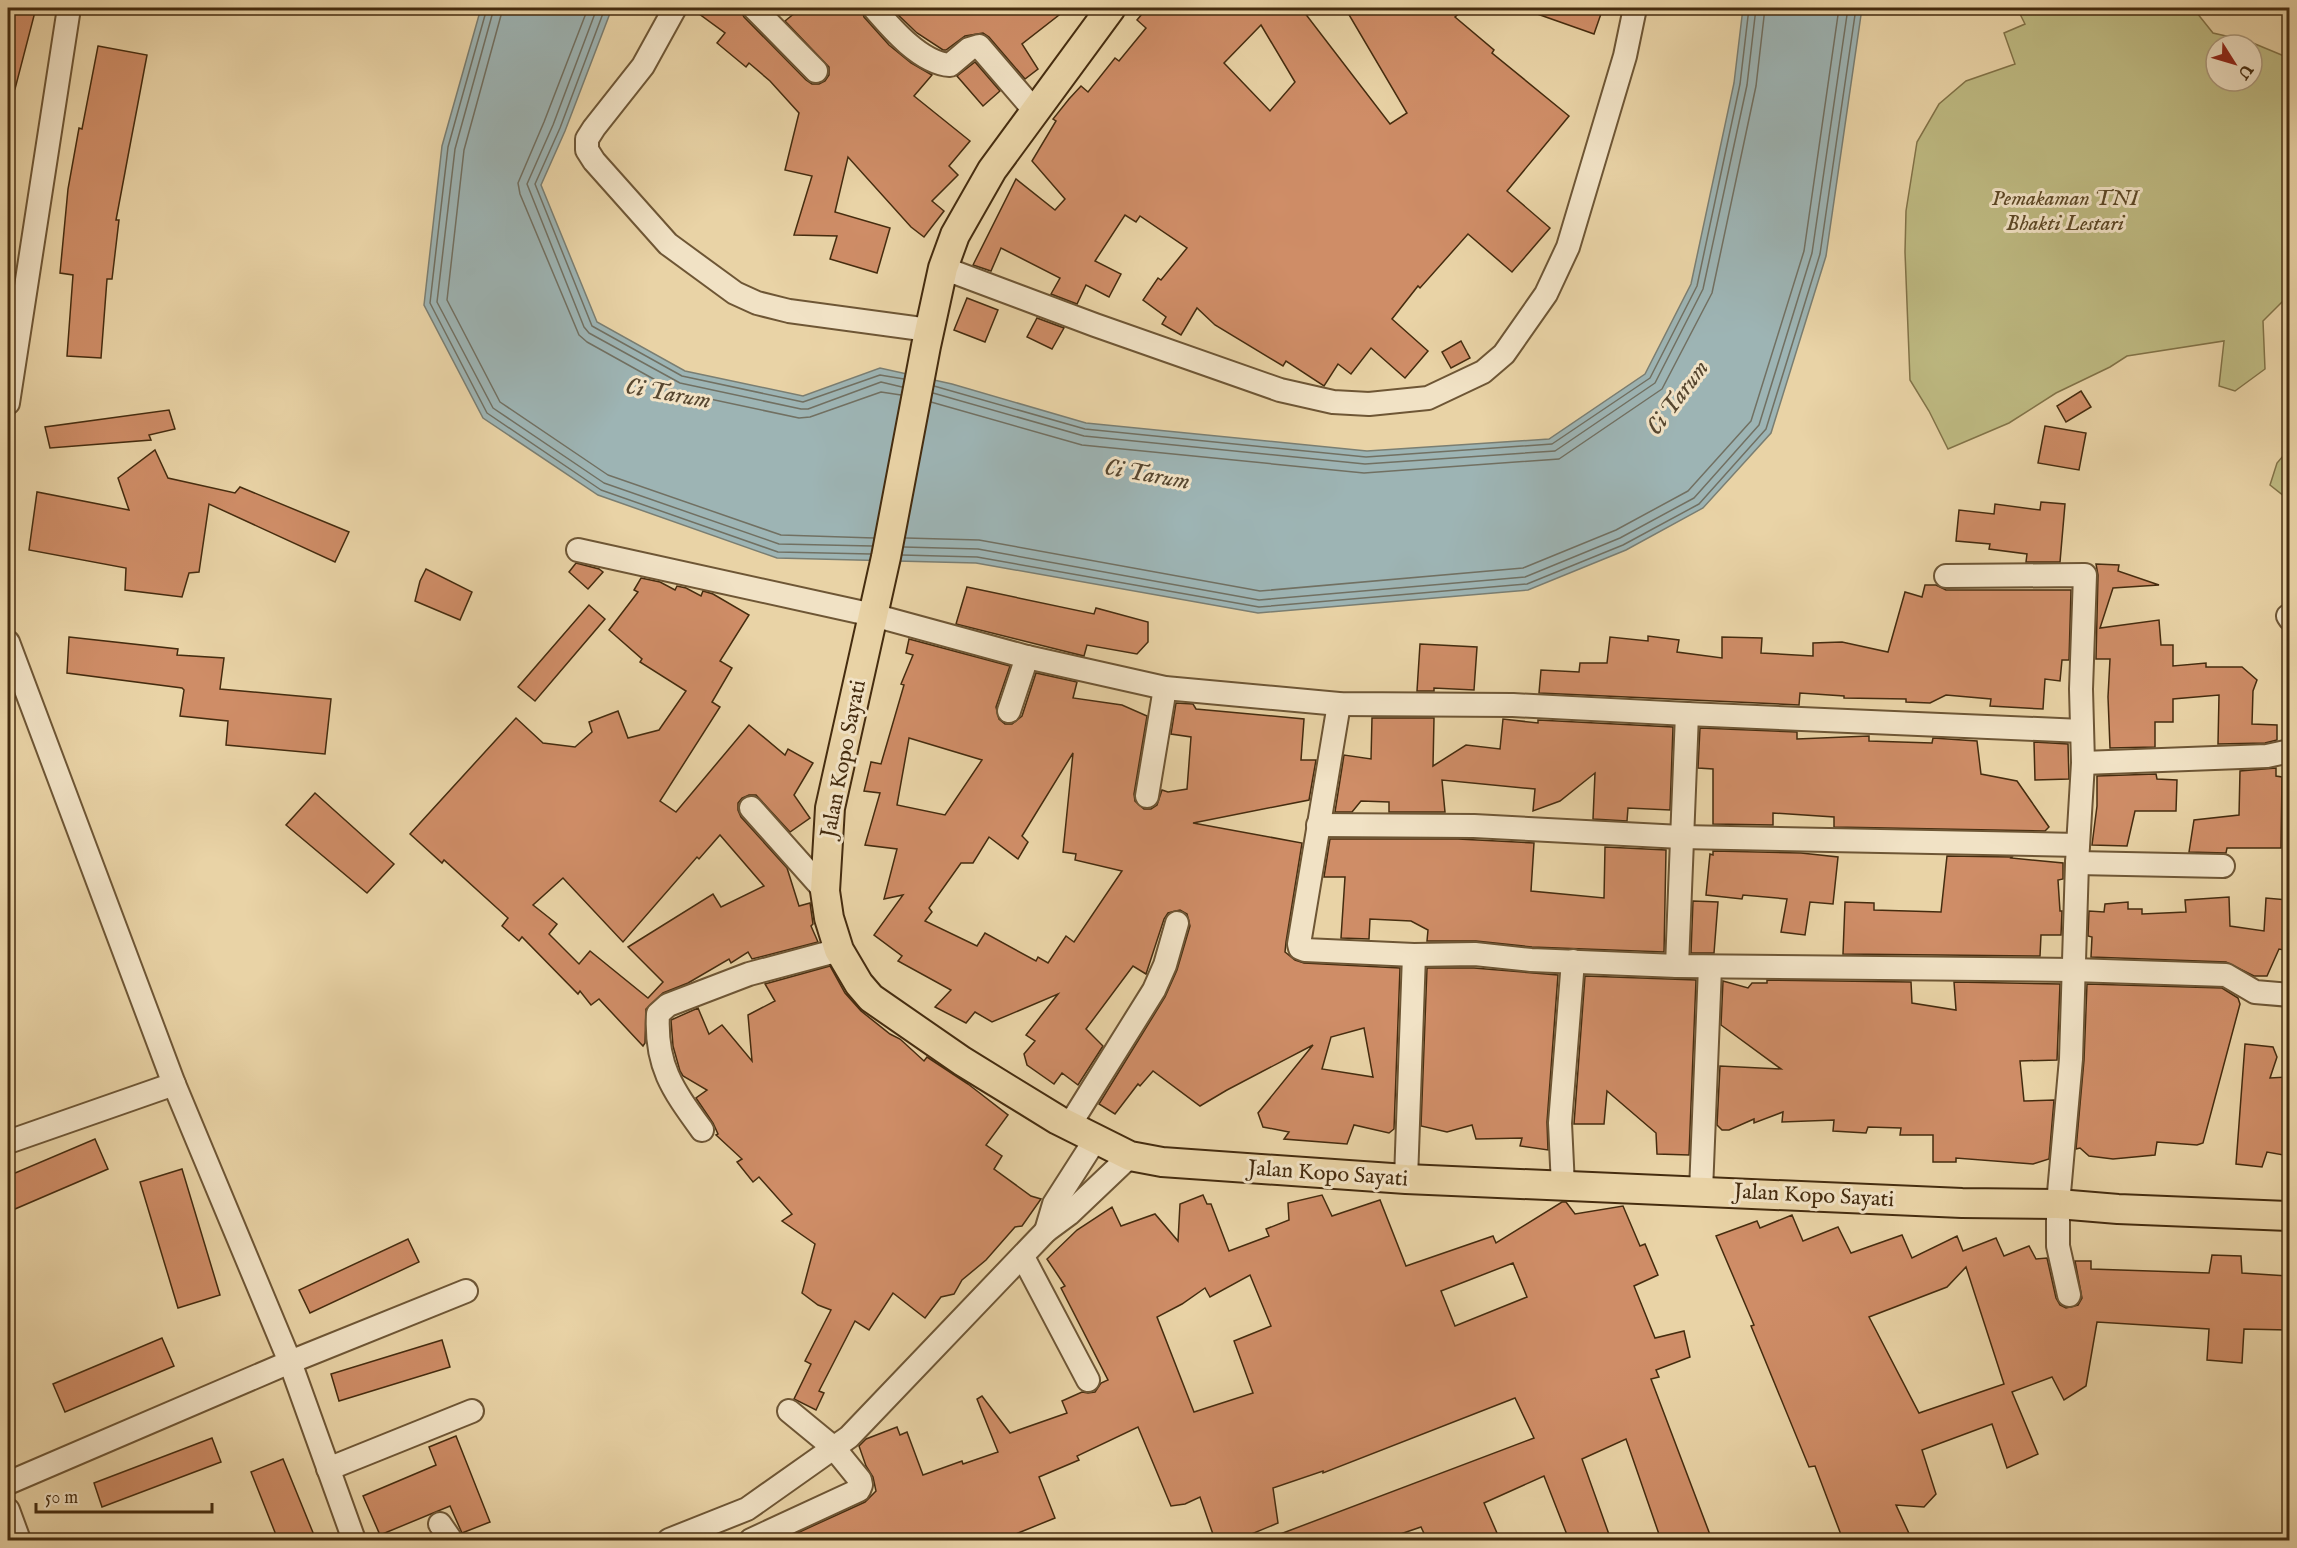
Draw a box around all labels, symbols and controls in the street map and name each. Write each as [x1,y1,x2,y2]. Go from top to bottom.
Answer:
north arrow [2204,33,2264,93]
text: U [2232,59,2257,83]
park label: Pemakaman TNI Bhakti Lestari [1992,185,2141,238]
water label: Ci Tarum [1640,354,1716,442]
water label: Ci Tarum [623,371,713,417]
water label: Ci Tarum [1102,452,1192,498]
street label: Jalan Kopo Sayati [814,678,873,843]
street label: Jalan Kopo Sayati [1244,1154,1409,1194]
street label: Jalan Kopo Sayati [1730,1178,1895,1214]
scale bar [36,1476,212,1514]
text: 50 m [45,1487,78,1510]

